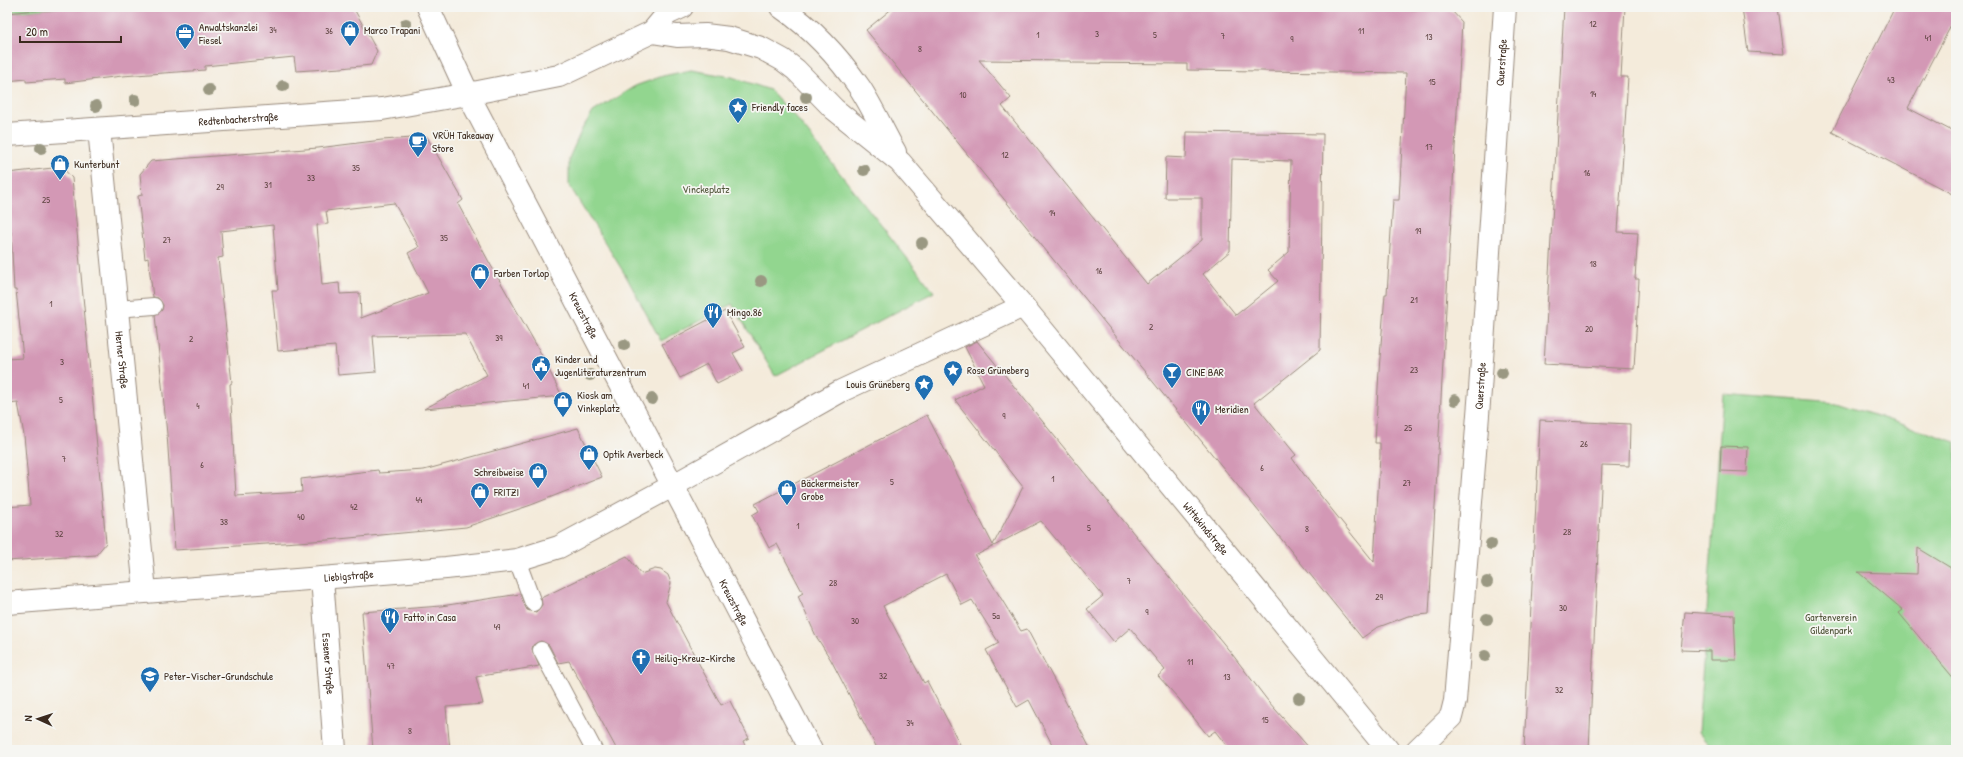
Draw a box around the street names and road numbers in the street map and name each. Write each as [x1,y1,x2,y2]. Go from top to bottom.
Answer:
street label: Querstraße [1493,38,1510,87]
street label: Redtenbacherstraße [198,109,279,129]
street label: Kreuzstraße [566,290,602,341]
street label: Herner Straße [112,331,132,390]
street label: Querstraße [1471,361,1489,410]
street label: Wittekindstraße [1180,499,1232,558]
street label: Liebigstraße [324,567,375,585]
street label: Kreuzstraße [716,577,752,629]
street label: Essener Straße [319,633,338,696]

